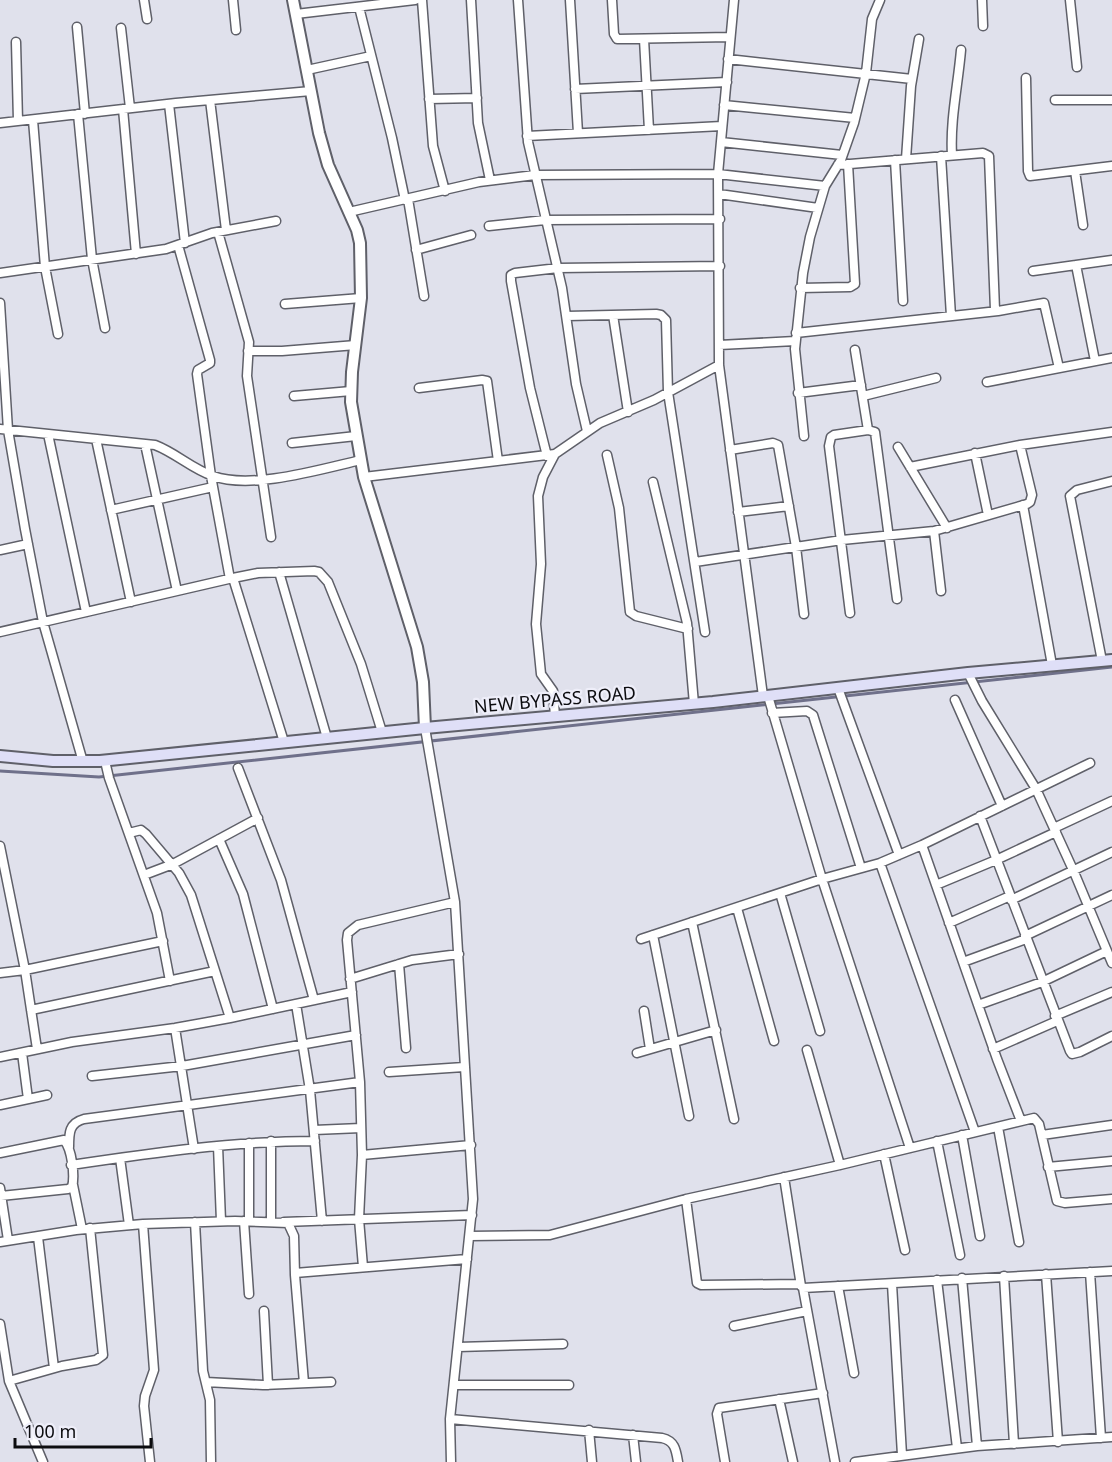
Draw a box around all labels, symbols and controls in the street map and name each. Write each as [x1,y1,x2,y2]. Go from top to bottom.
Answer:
street label: NEW BYPASS ROAD [473,680,637,718]
scale bar [15,1411,152,1449]
text: 100 m [24,1419,76,1443]

